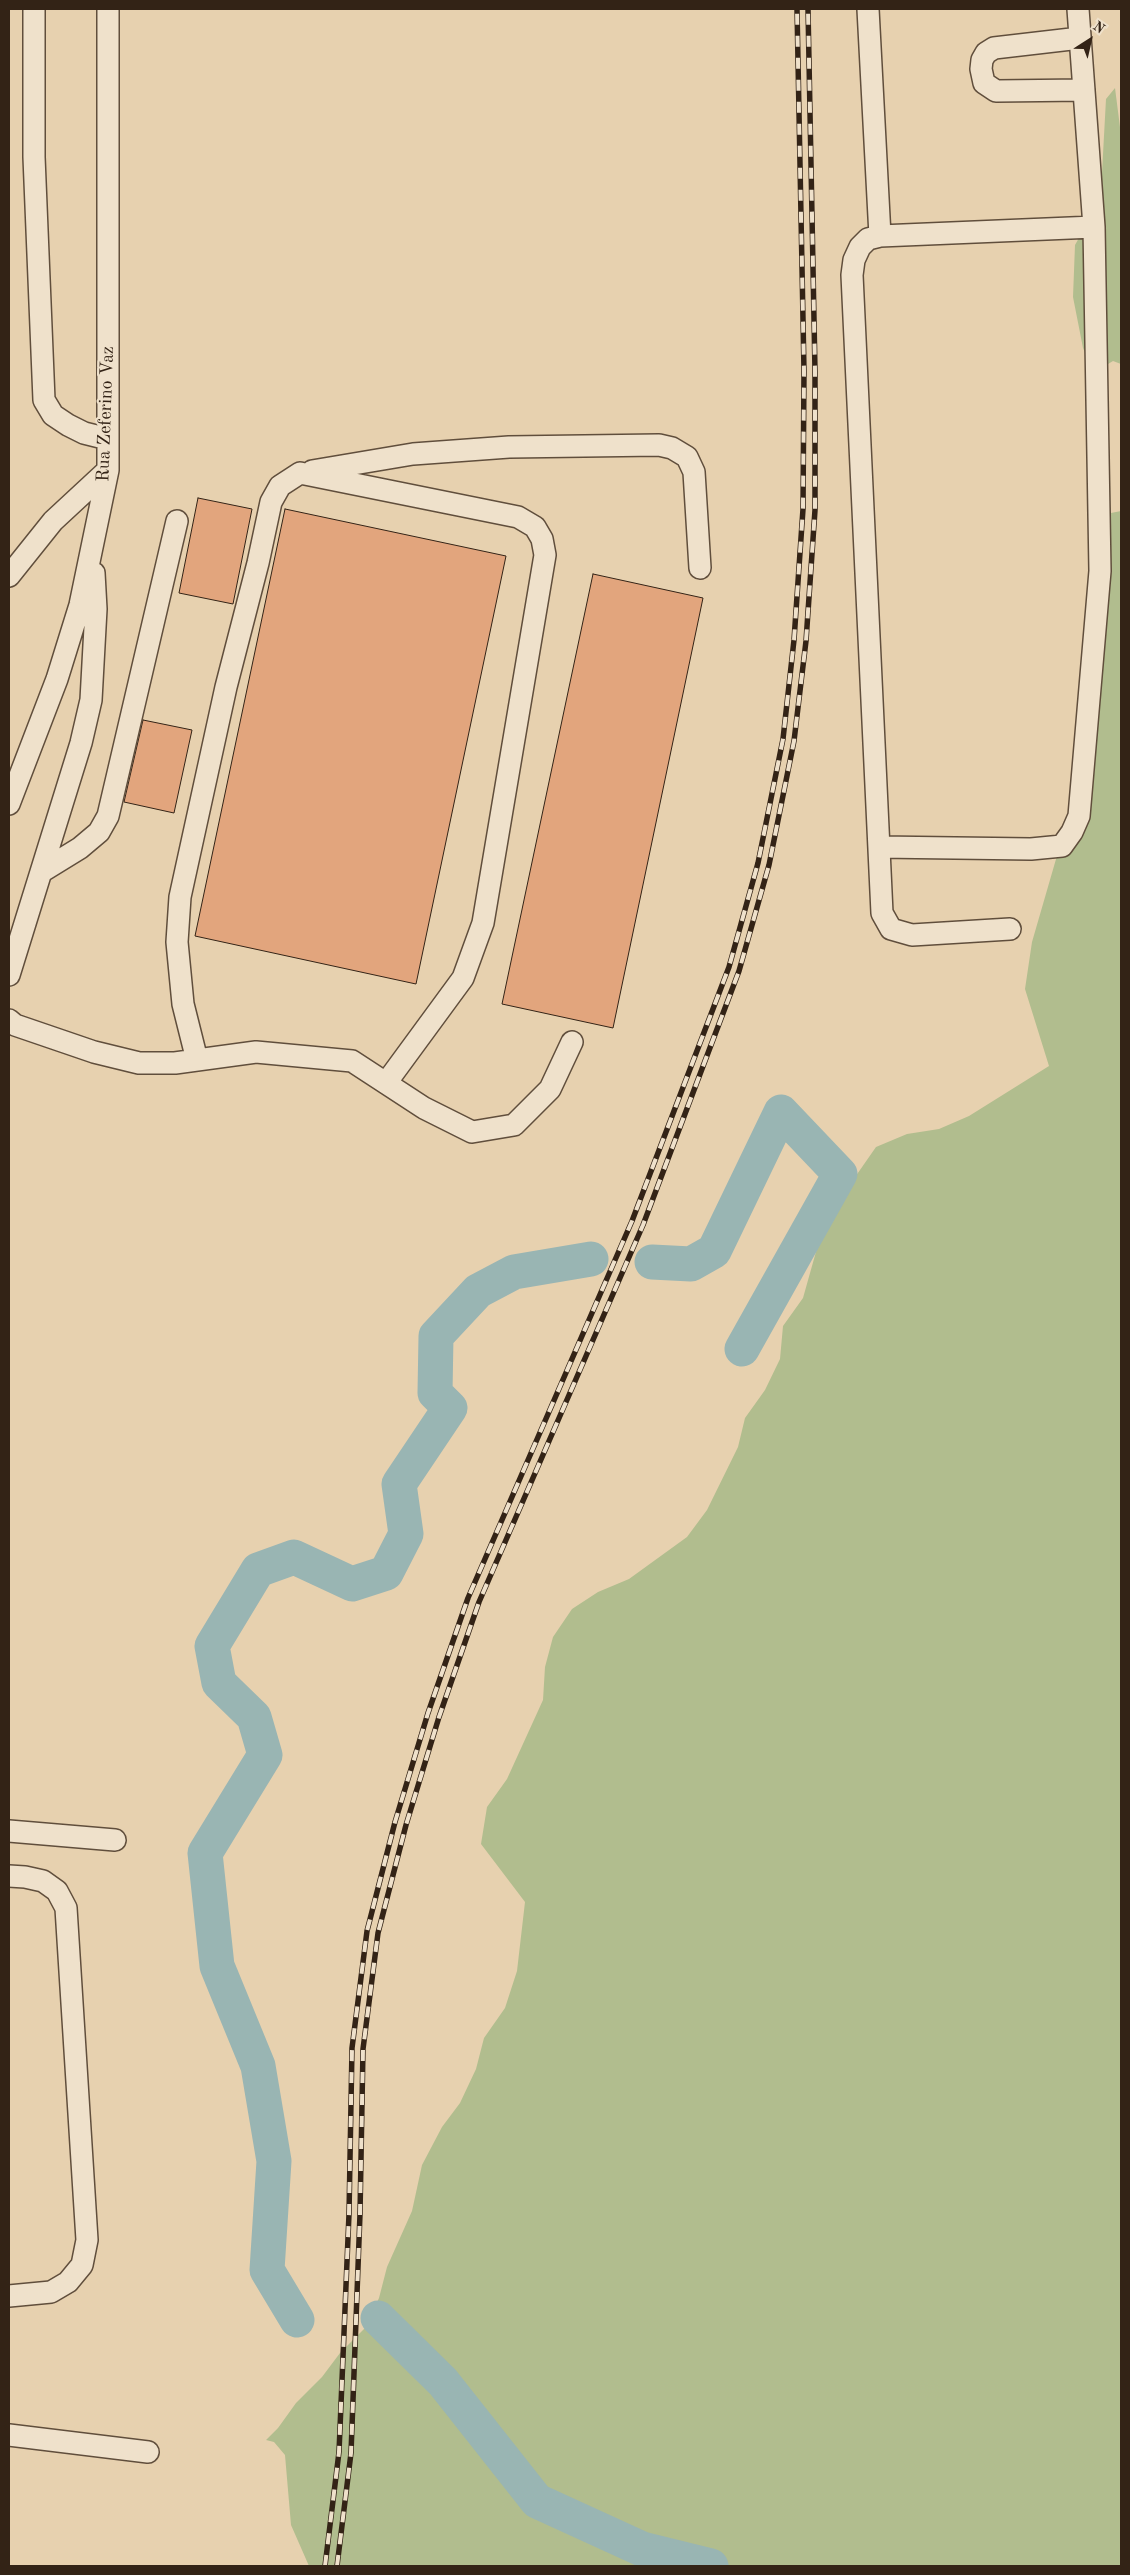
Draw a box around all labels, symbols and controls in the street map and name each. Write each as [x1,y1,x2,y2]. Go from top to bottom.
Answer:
north arrow [1065,15,1115,65]
text: N [1090,19,1107,37]
street label: Rua Zeferino Vaz [93,346,119,482]

